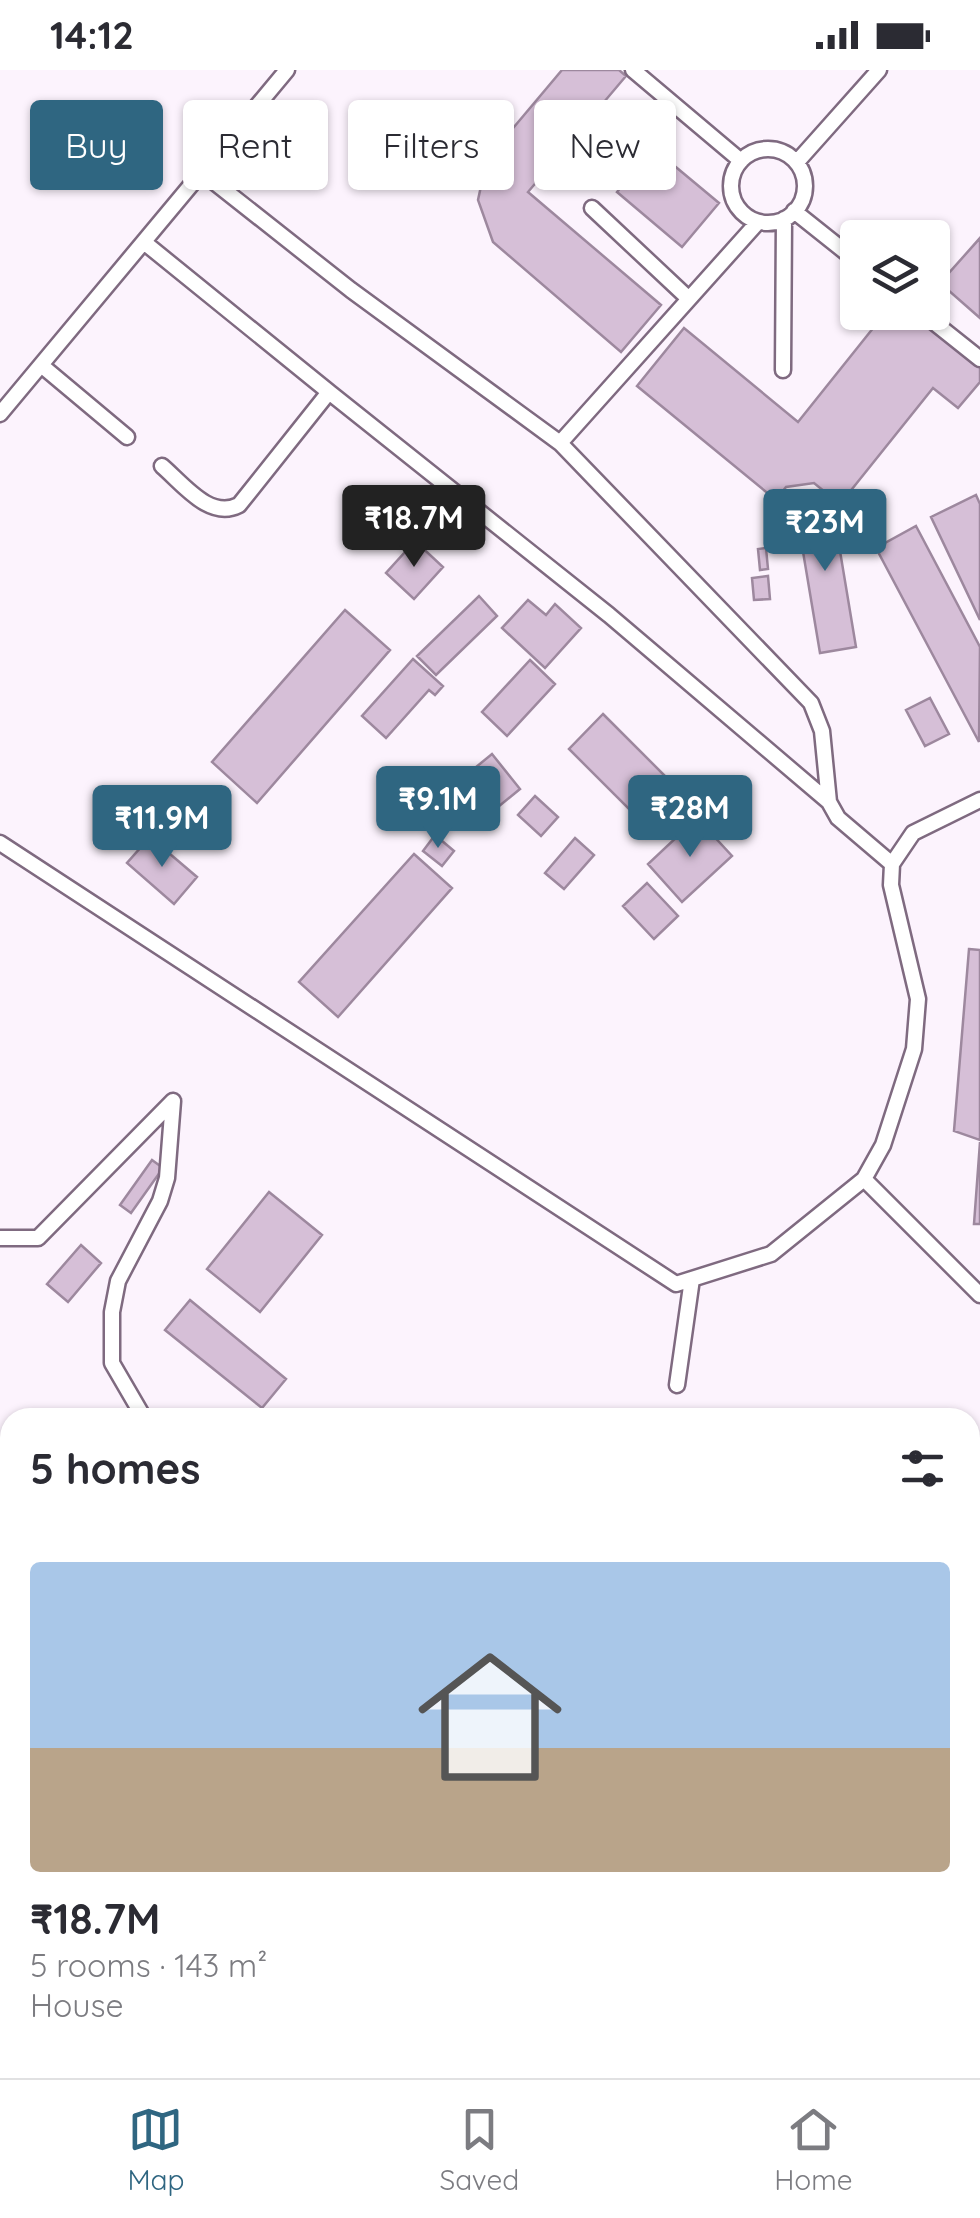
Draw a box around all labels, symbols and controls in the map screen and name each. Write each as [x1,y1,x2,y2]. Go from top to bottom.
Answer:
text: 14:12 [50,11,134,59]
chip: Buy [30,100,163,190]
chip: Rent [183,100,328,190]
chip: Filters [348,100,514,190]
chip: New [534,100,676,190]
map controls [840,220,950,330]
button: layers [840,220,950,330]
pin: ₹18.7M [333,485,495,570]
pin: ₹23M [766,489,884,574]
text: ₹18.7M [364,497,464,537]
text: ₹23M [785,501,865,541]
pin: ₹9.1M [368,766,508,851]
pin: ₹28M [631,775,749,860]
text: ₹9.1M [398,778,478,818]
pin: ₹11.9M [81,785,243,870]
text: ₹28M [650,787,730,827]
text: ₹11.9M [115,797,209,837]
icon: filters [895,1441,950,1496]
text: 5 homes [30,1442,201,1495]
icon: home [400,1627,580,1807]
text: ₹18.7M [30,1892,161,1945]
text: 5 rooms · 143 m² [30,1945,267,1985]
text: House [30,1985,124,2025]
tab: Map [127,2102,185,2197]
tab: Saved [439,2102,519,2197]
tab: Home [774,2102,853,2197]

